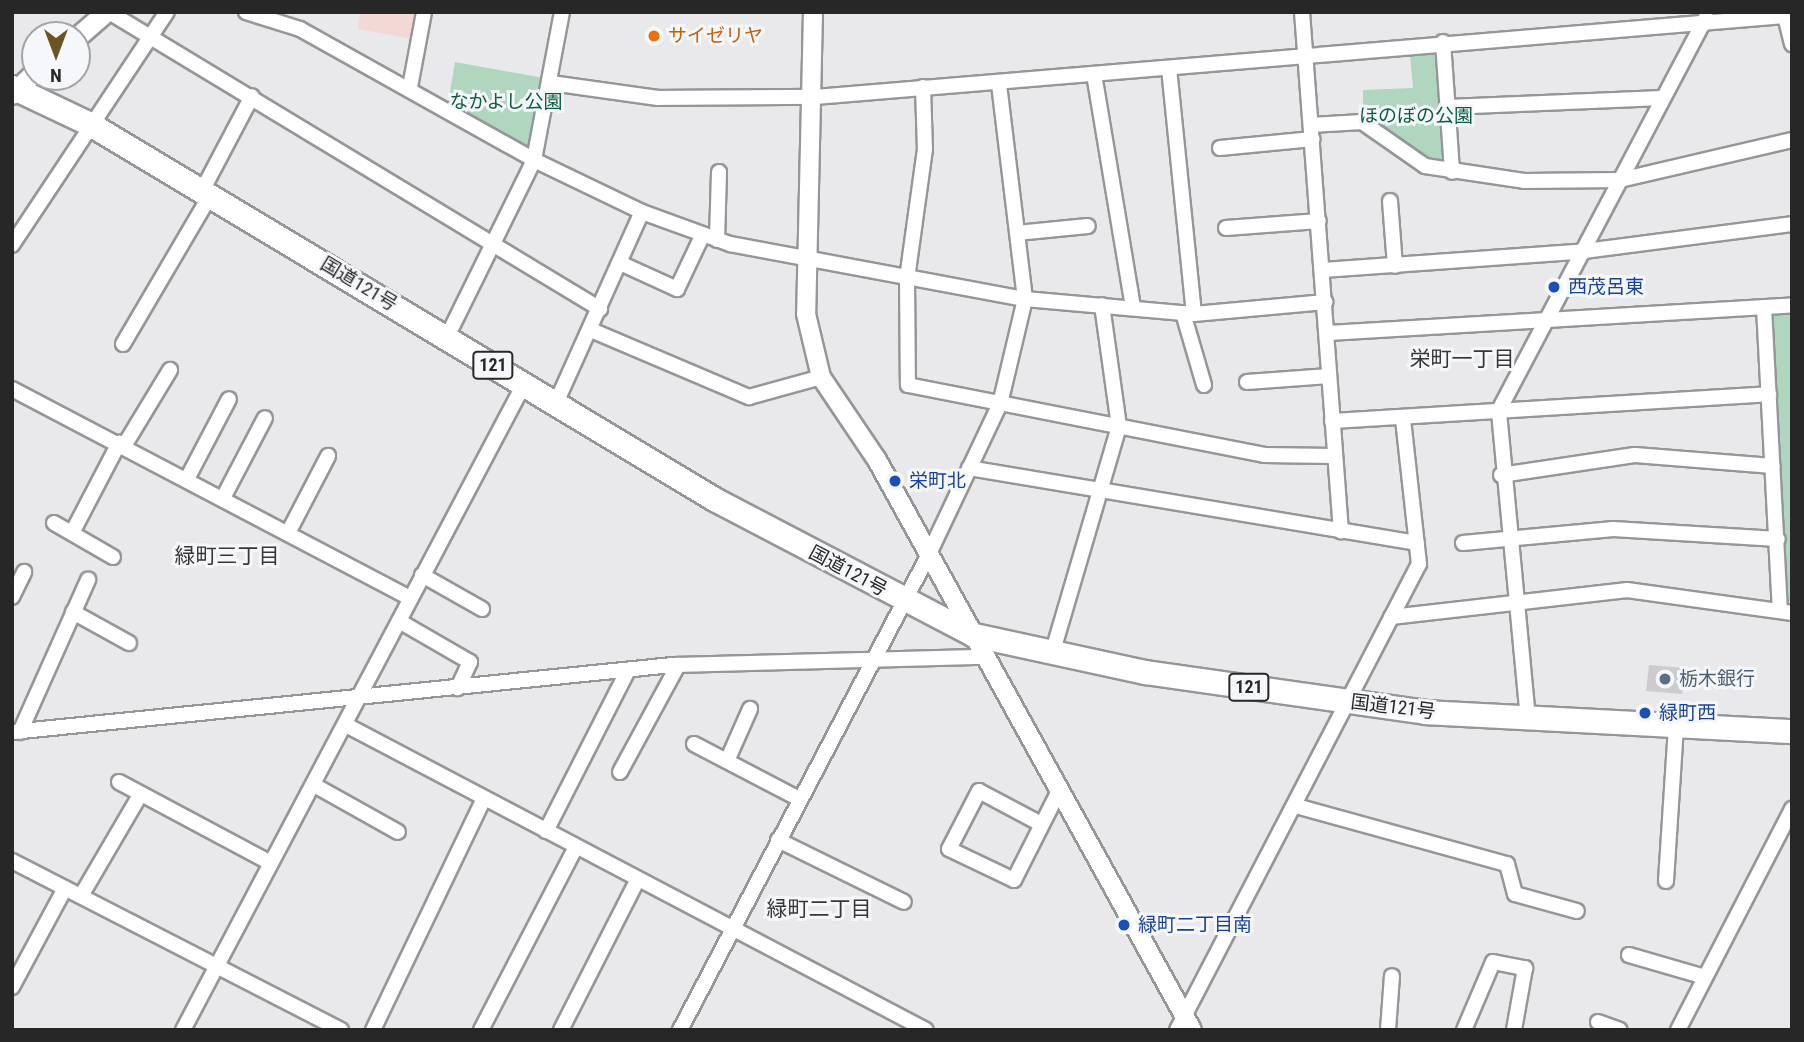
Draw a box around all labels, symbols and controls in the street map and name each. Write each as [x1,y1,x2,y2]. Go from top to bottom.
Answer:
north arrow [21,21,91,91]
place label: サイゼリヤ [668,25,763,47]
marker: サイゼリヤ [646,28,662,44]
text: N [50,64,62,87]
park label: なかよし公園 [449,91,563,113]
park label: ほのぼの公園 [1359,105,1473,127]
street label: 国道121号 [317,252,401,316]
place label: 西茂呂東 [1568,276,1644,298]
marker: 西茂呂東 [1546,279,1562,295]
district label: 栄町一丁目 [1410,346,1514,372]
road number: 121 [472,351,514,380]
place label: 栄町北 [909,470,966,492]
marker: 栄町北 [887,473,903,489]
street label: 国道121号 [805,541,891,601]
district label: 緑町三丁目 [175,543,279,569]
place label: 栃木銀行 [1679,668,1755,690]
marker: 栃木銀行 [1657,671,1673,687]
road number: 121 [1228,672,1270,702]
street label: 国道121号 [1349,690,1437,724]
place label: 緑町西 [1659,702,1716,724]
marker: 緑町西 [1637,705,1653,721]
district label: 緑町二丁目 [767,896,871,922]
place label: 緑町二丁目南 [1138,914,1252,936]
marker: 緑町二丁目南 [1116,917,1132,933]

